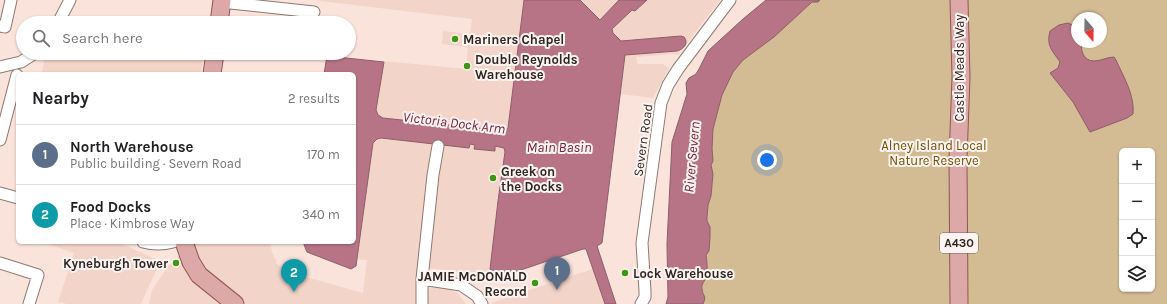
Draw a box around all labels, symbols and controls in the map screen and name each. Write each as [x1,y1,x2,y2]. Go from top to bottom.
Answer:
north arrow [1071,12,1107,48]
street label: Castle Meads Way [952,14,967,122]
search box [16,16,356,60]
icon: search [30,27,52,49]
text: Search here [62,29,143,47]
place label: Mariners Chapel [463,32,564,47]
marker: Mariners Chapel [450,34,460,44]
place label: Double Reynolds Warehouse [475,52,578,82]
marker: Double Reynolds Warehouse [462,61,472,71]
text: Nearby [32,88,89,108]
text: 2 results [288,91,340,106]
street label: Severn Road [630,103,656,177]
water label: Victoria Dock Arm [402,108,506,138]
water label: River Severn [680,121,704,193]
text: North Warehouse [70,138,194,156]
park label: Alney Island Local Nature Reserve [881,138,987,168]
water label: Main Basin [527,139,592,156]
text: 1 [43,147,47,162]
text: 170 m [307,147,340,162]
map controls [1119,148,1155,292]
button: + [1119,148,1155,184]
your location [757,150,777,170]
text: Public building · Severn Road [70,156,242,171]
place label: Greek on the Docks [501,164,562,194]
marker: Greek on the Docks [488,173,498,183]
button: − [1119,184,1155,220]
text: Food Docks [70,198,151,216]
text: 2 [41,207,49,222]
text: 340 m [302,207,340,222]
text: Place · Kimbrose Way [70,216,194,231]
button: locate [1119,220,1155,256]
road number: A430 [940,233,978,253]
place label: Kyneburgh Tower [63,256,169,271]
button: layers [1119,256,1155,292]
pin: 1 [544,257,570,290]
marker: Kyneburgh Tower [171,258,181,268]
pin: 2 [281,259,307,292]
place label: Lock Warehouse [633,266,733,281]
marker: Lock Warehouse [620,268,630,278]
place label: JAMIE McDONALD Record [418,269,527,299]
marker: JAMIE McDONALD Record [530,278,540,288]

